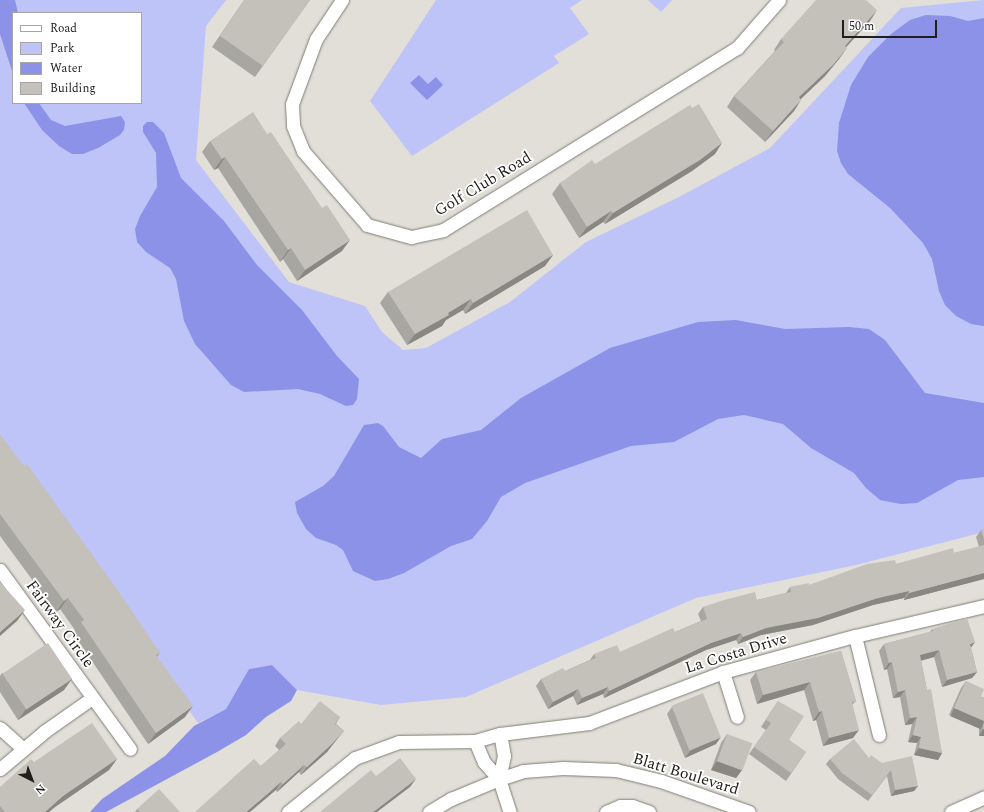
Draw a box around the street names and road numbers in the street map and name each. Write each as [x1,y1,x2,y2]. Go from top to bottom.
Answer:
street label: Golf Club Road [431,148,535,220]
street label: Fairway Circle [22,577,98,671]
street label: La Costa Drive [683,628,789,678]
street label: Blatt Boulevard [631,749,741,799]

